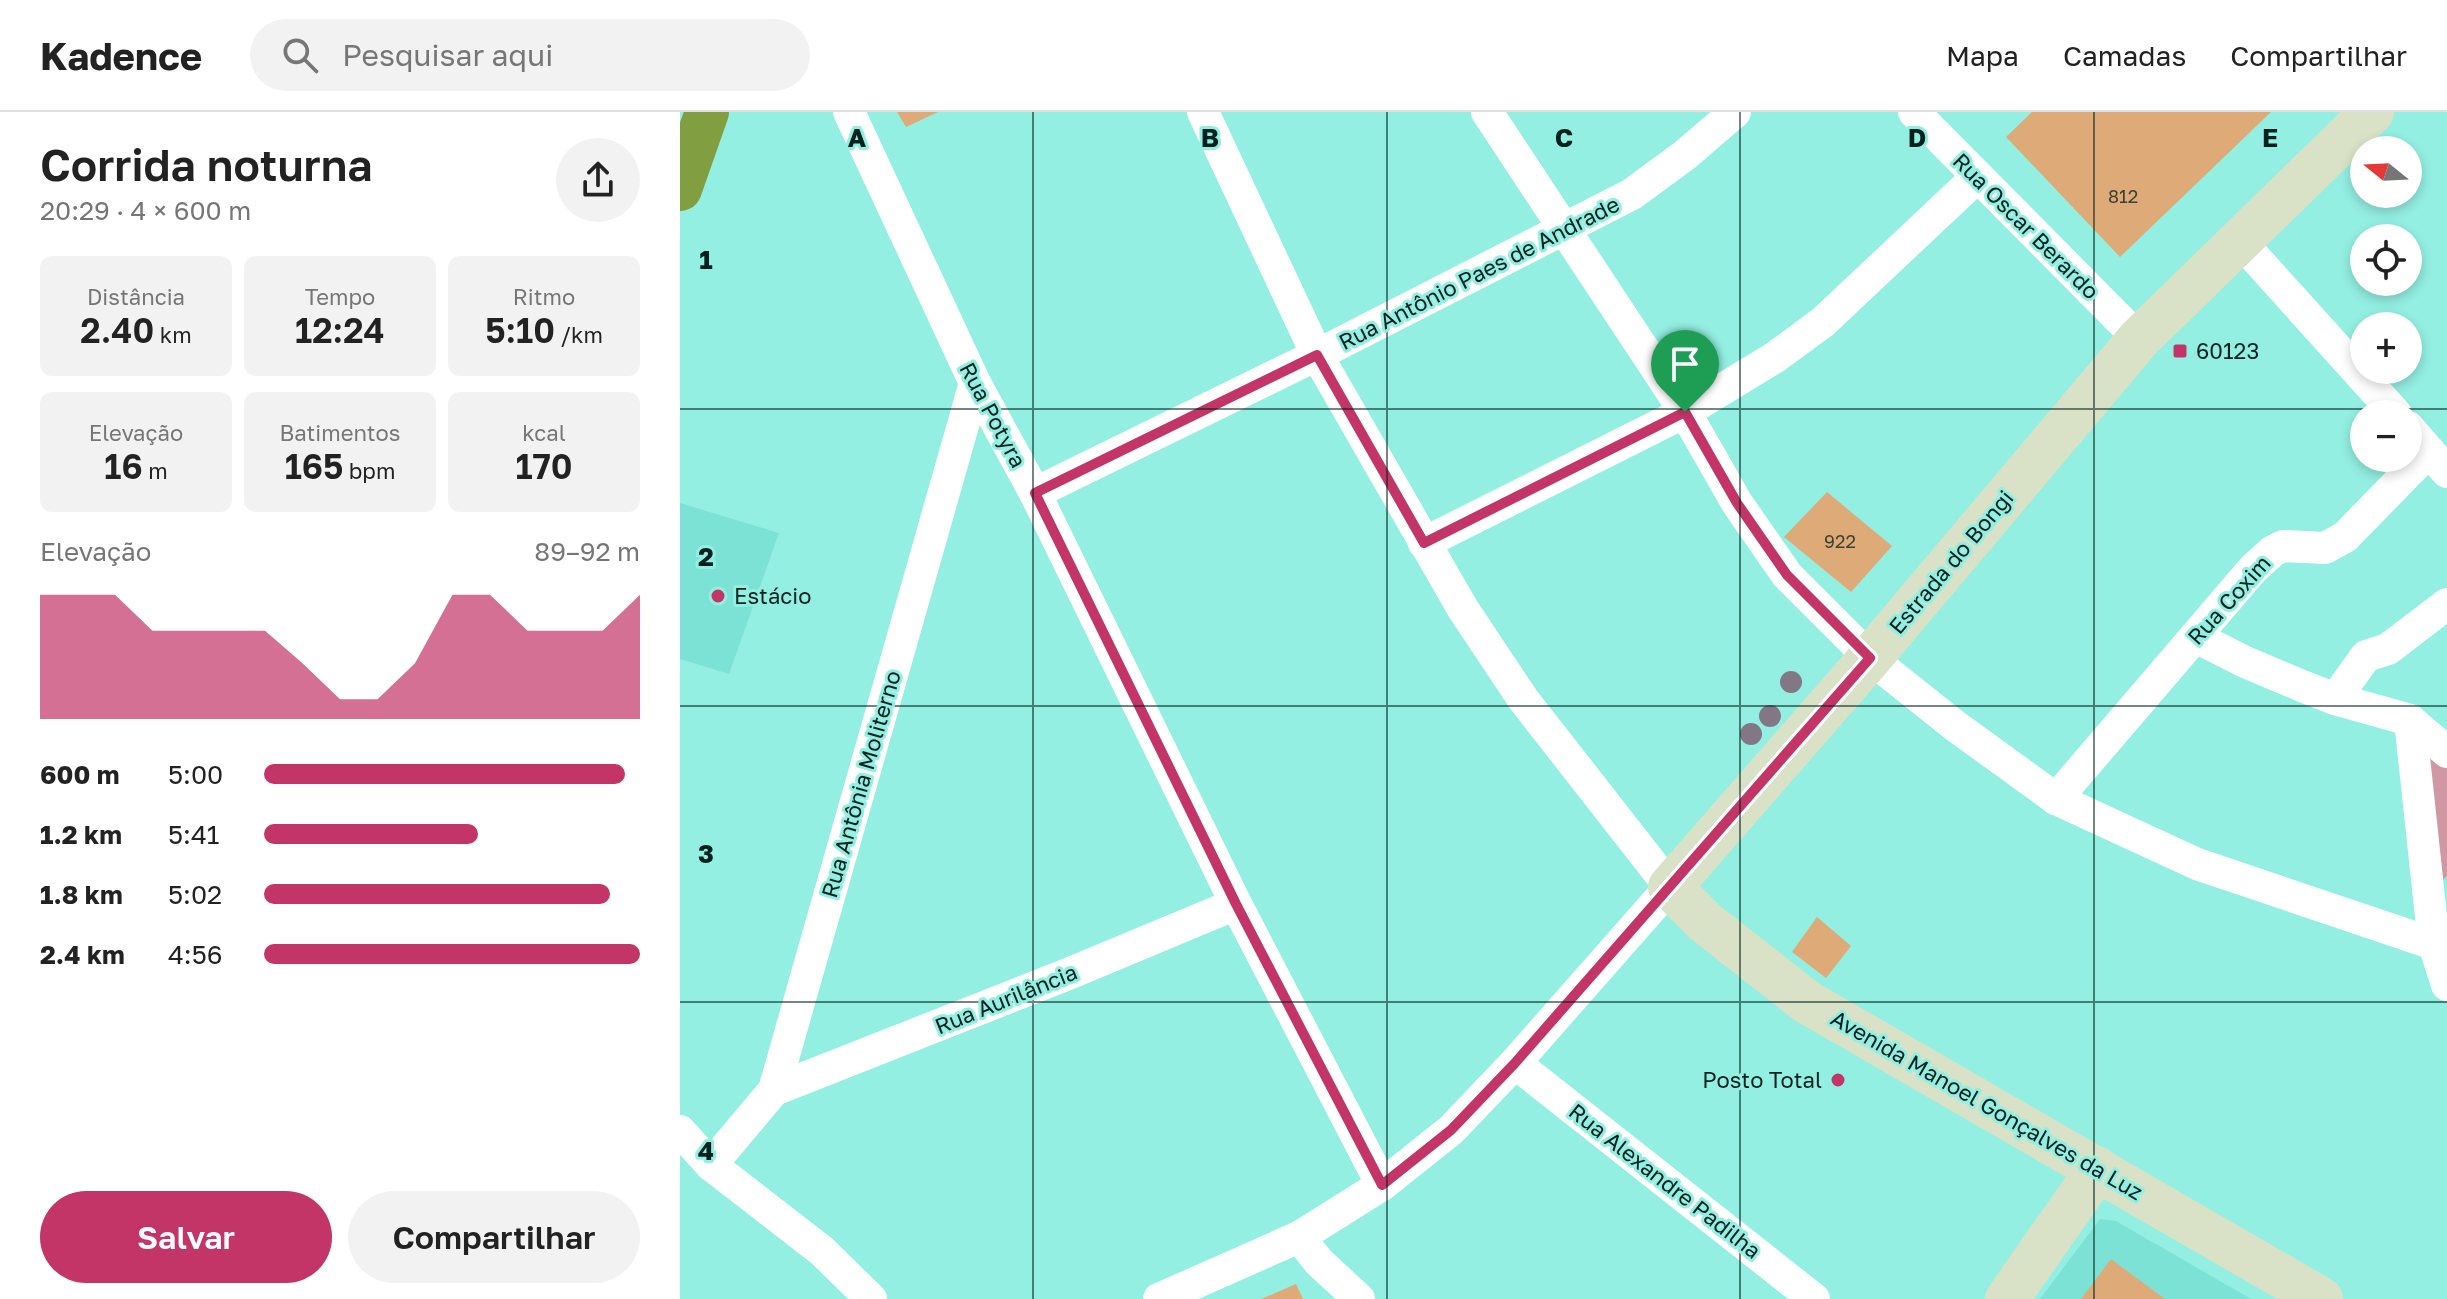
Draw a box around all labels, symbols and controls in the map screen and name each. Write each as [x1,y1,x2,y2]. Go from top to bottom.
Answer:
search box [250,19,810,91]
text: Kadence [40,33,202,78]
icon: search [278,33,322,77]
text: Pesquisar aqui [342,37,553,73]
text: Mapa [1946,39,2019,72]
text: Camadas [2063,39,2186,72]
text: Compartilhar [2230,39,2407,72]
text: A [848,122,867,153]
text: B [1201,122,1219,153]
text: C [1555,122,1573,153]
text: D [1908,122,1926,153]
text: E [2262,122,2278,153]
north arrow [2350,136,2422,208]
map controls [2350,136,2422,472]
text: Corrida noturna [40,138,373,191]
button: share [556,138,640,222]
street label: Rua Oscar Berardo [1948,147,2105,304]
house number: 812 [2108,185,2138,207]
street label: Rua Antônio Paes de Andrade [1334,190,1624,355]
text: 20:29 · 4 × 600 m [40,195,251,226]
button: locate [2350,224,2422,296]
text: 1 [699,244,713,275]
text: Distância [87,283,185,310]
text: Tempo [305,283,375,310]
text: Ritmo [513,283,575,310]
text: 2.40 [80,310,154,350]
text: 12:24 [295,310,385,350]
text: 5:10 [485,310,555,350]
button: + [2350,312,2422,384]
text: km [154,321,192,348]
text: /km [555,321,603,348]
pin [1651,330,1719,412]
place label: 60123 [2196,337,2259,364]
icon: arrive [1663,342,1707,386]
marker: 60123 [2171,342,2189,360]
street label: Rua Potyra [954,357,1032,472]
button: − [2350,400,2422,472]
text: Elevação [89,419,183,446]
text: Batimentos [280,419,400,446]
text: kcal [522,419,566,446]
text: 16 [104,446,143,486]
text: 165 [285,446,343,486]
text: 170 [515,446,573,486]
text: m [143,457,168,484]
text: bpm [343,457,395,484]
street label: Estrada do Bongi [1883,484,2019,639]
house number: 922 [1824,530,1856,552]
text: Elevação [40,536,151,567]
text: 89–92 m [534,536,640,567]
text: 2 [698,541,714,572]
street label: Rua Coxim [2181,549,2276,650]
place label: Estácio [734,582,811,609]
marker: Estácio [709,587,727,605]
street label: Rua Antônia Moliterno [815,667,906,901]
text: 600 m [40,759,120,790]
text: 5:00 [168,759,223,790]
text: 1.2 km [40,819,122,850]
text: 5:41 [168,819,219,850]
text: 3 [698,838,714,869]
text: 1.8 km [40,879,123,910]
text: 5:02 [168,879,222,910]
text: 2.4 km [40,939,125,970]
text: 4:56 [168,939,222,970]
street label: Rua Aurilância [931,958,1081,1039]
street label: Avenida Manoel Gonçalves da Luz [1827,1004,2148,1205]
place label: Posto Total [1702,1066,1822,1093]
marker: Posto Total [1829,1071,1847,1089]
street label: Rua Alexandre Padilha [1564,1097,1767,1264]
text: 4 [698,1135,714,1166]
button: Salvar [40,1191,332,1283]
button: Compartilhar [348,1191,640,1283]

